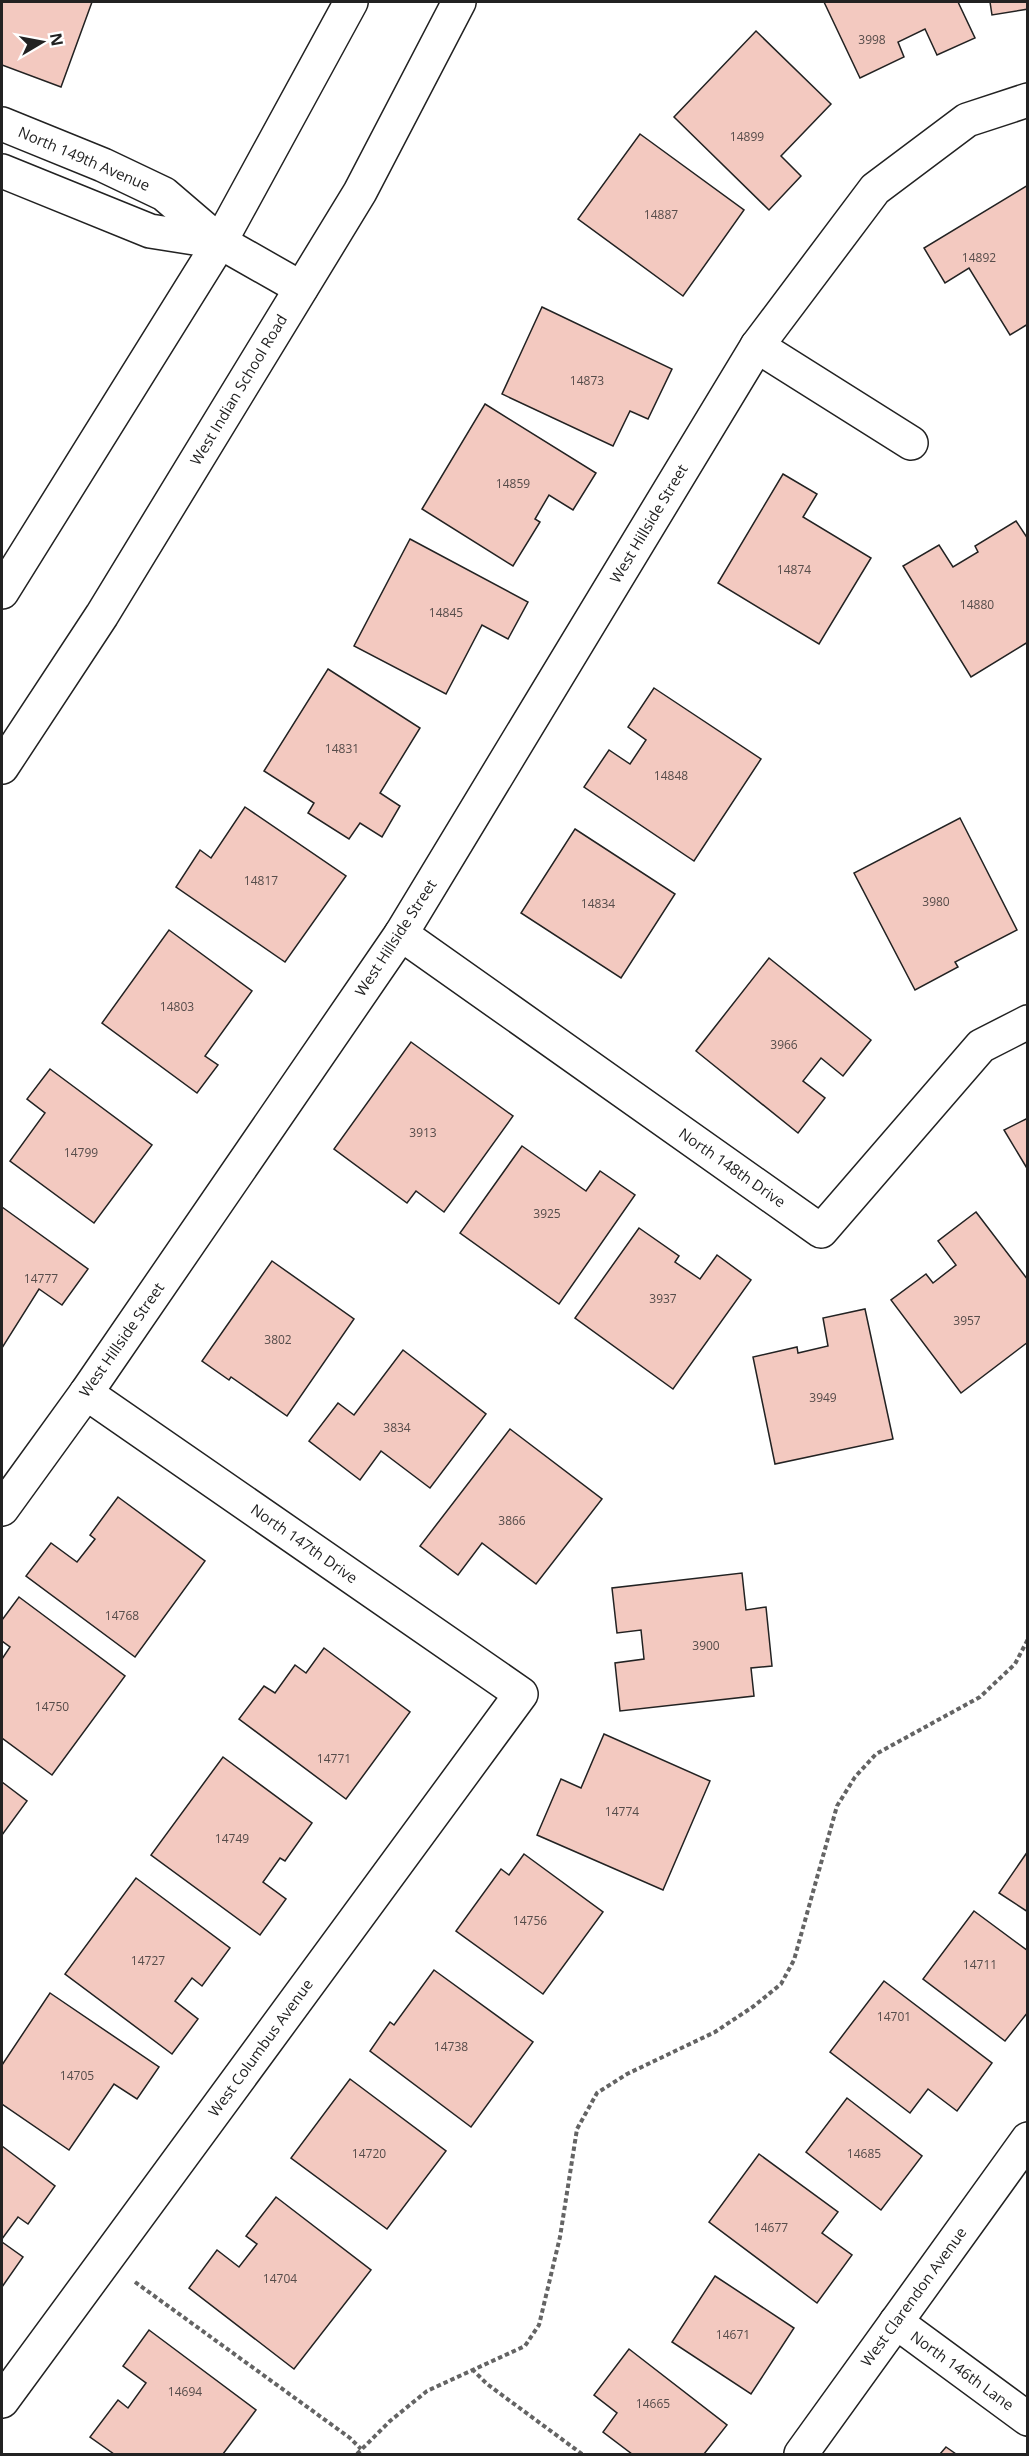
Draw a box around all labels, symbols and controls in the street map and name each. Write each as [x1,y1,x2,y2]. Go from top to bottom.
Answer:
north arrow [12,12,72,72]
text: N [45,31,69,48]
house number: 3998 [858,31,886,48]
street label: North 149th Avenue [15,121,153,195]
house number: 14899 [730,128,764,145]
house number: 14887 [644,206,678,223]
house number: 14892 [962,249,996,266]
street label: West Indian School Road [185,310,291,469]
house number: 14873 [570,372,604,389]
street label: West Hillside Street [605,460,692,587]
house number: 14859 [496,475,530,492]
house number: 14874 [777,561,811,578]
house number: 14880 [960,596,994,613]
house number: 14845 [429,604,463,621]
house number: 14831 [325,740,359,757]
house number: 14848 [654,767,688,784]
house number: 14817 [244,872,278,889]
street label: West Hillside Street [350,875,440,1000]
house number: 3980 [922,893,950,910]
house number: 14834 [581,895,615,912]
house number: 14803 [160,998,194,1015]
house number: 3966 [770,1036,798,1053]
street label: North 148th Drive [675,1123,790,1211]
house number: 3913 [409,1124,437,1141]
house number: 14799 [64,1144,98,1161]
house number: 3925 [533,1205,561,1222]
house number: 14777 [24,1270,58,1287]
street label: West Hillside Street [74,1278,168,1401]
house number: 3937 [649,1290,677,1307]
house number: 3957 [953,1312,981,1329]
house number: 3802 [264,1331,292,1348]
house number: 3949 [809,1389,837,1406]
house number: 3834 [383,1419,411,1436]
street label: North 147th Drive [247,1499,362,1587]
house number: 3866 [498,1512,526,1529]
house number: 14768 [105,1607,139,1624]
house number: 3900 [692,1637,720,1654]
house number: 14750 [35,1698,69,1715]
house number: 14771 [317,1750,351,1767]
house number: 14774 [605,1803,639,1820]
house number: 14749 [215,1830,249,1847]
house number: 14756 [513,1912,547,1929]
house number: 14727 [131,1952,165,1969]
house number: 14711 [963,1956,997,1973]
street label: West Columbus Avenue [203,1975,317,2120]
house number: 14701 [877,2008,911,2025]
house number: 14738 [434,2038,468,2055]
house number: 14705 [60,2067,94,2084]
house number: 14720 [352,2145,386,2162]
house number: 14685 [847,2145,881,2162]
house number: 14677 [754,2219,788,2236]
street label: West Clarendon Avenue [856,2223,971,2370]
house number: 14704 [263,2270,297,2287]
house number: 14671 [716,2326,750,2343]
street label: North 146th Lane [907,2326,1018,2414]
house number: 14694 [168,2383,202,2400]
house number: 14665 [636,2395,670,2412]

